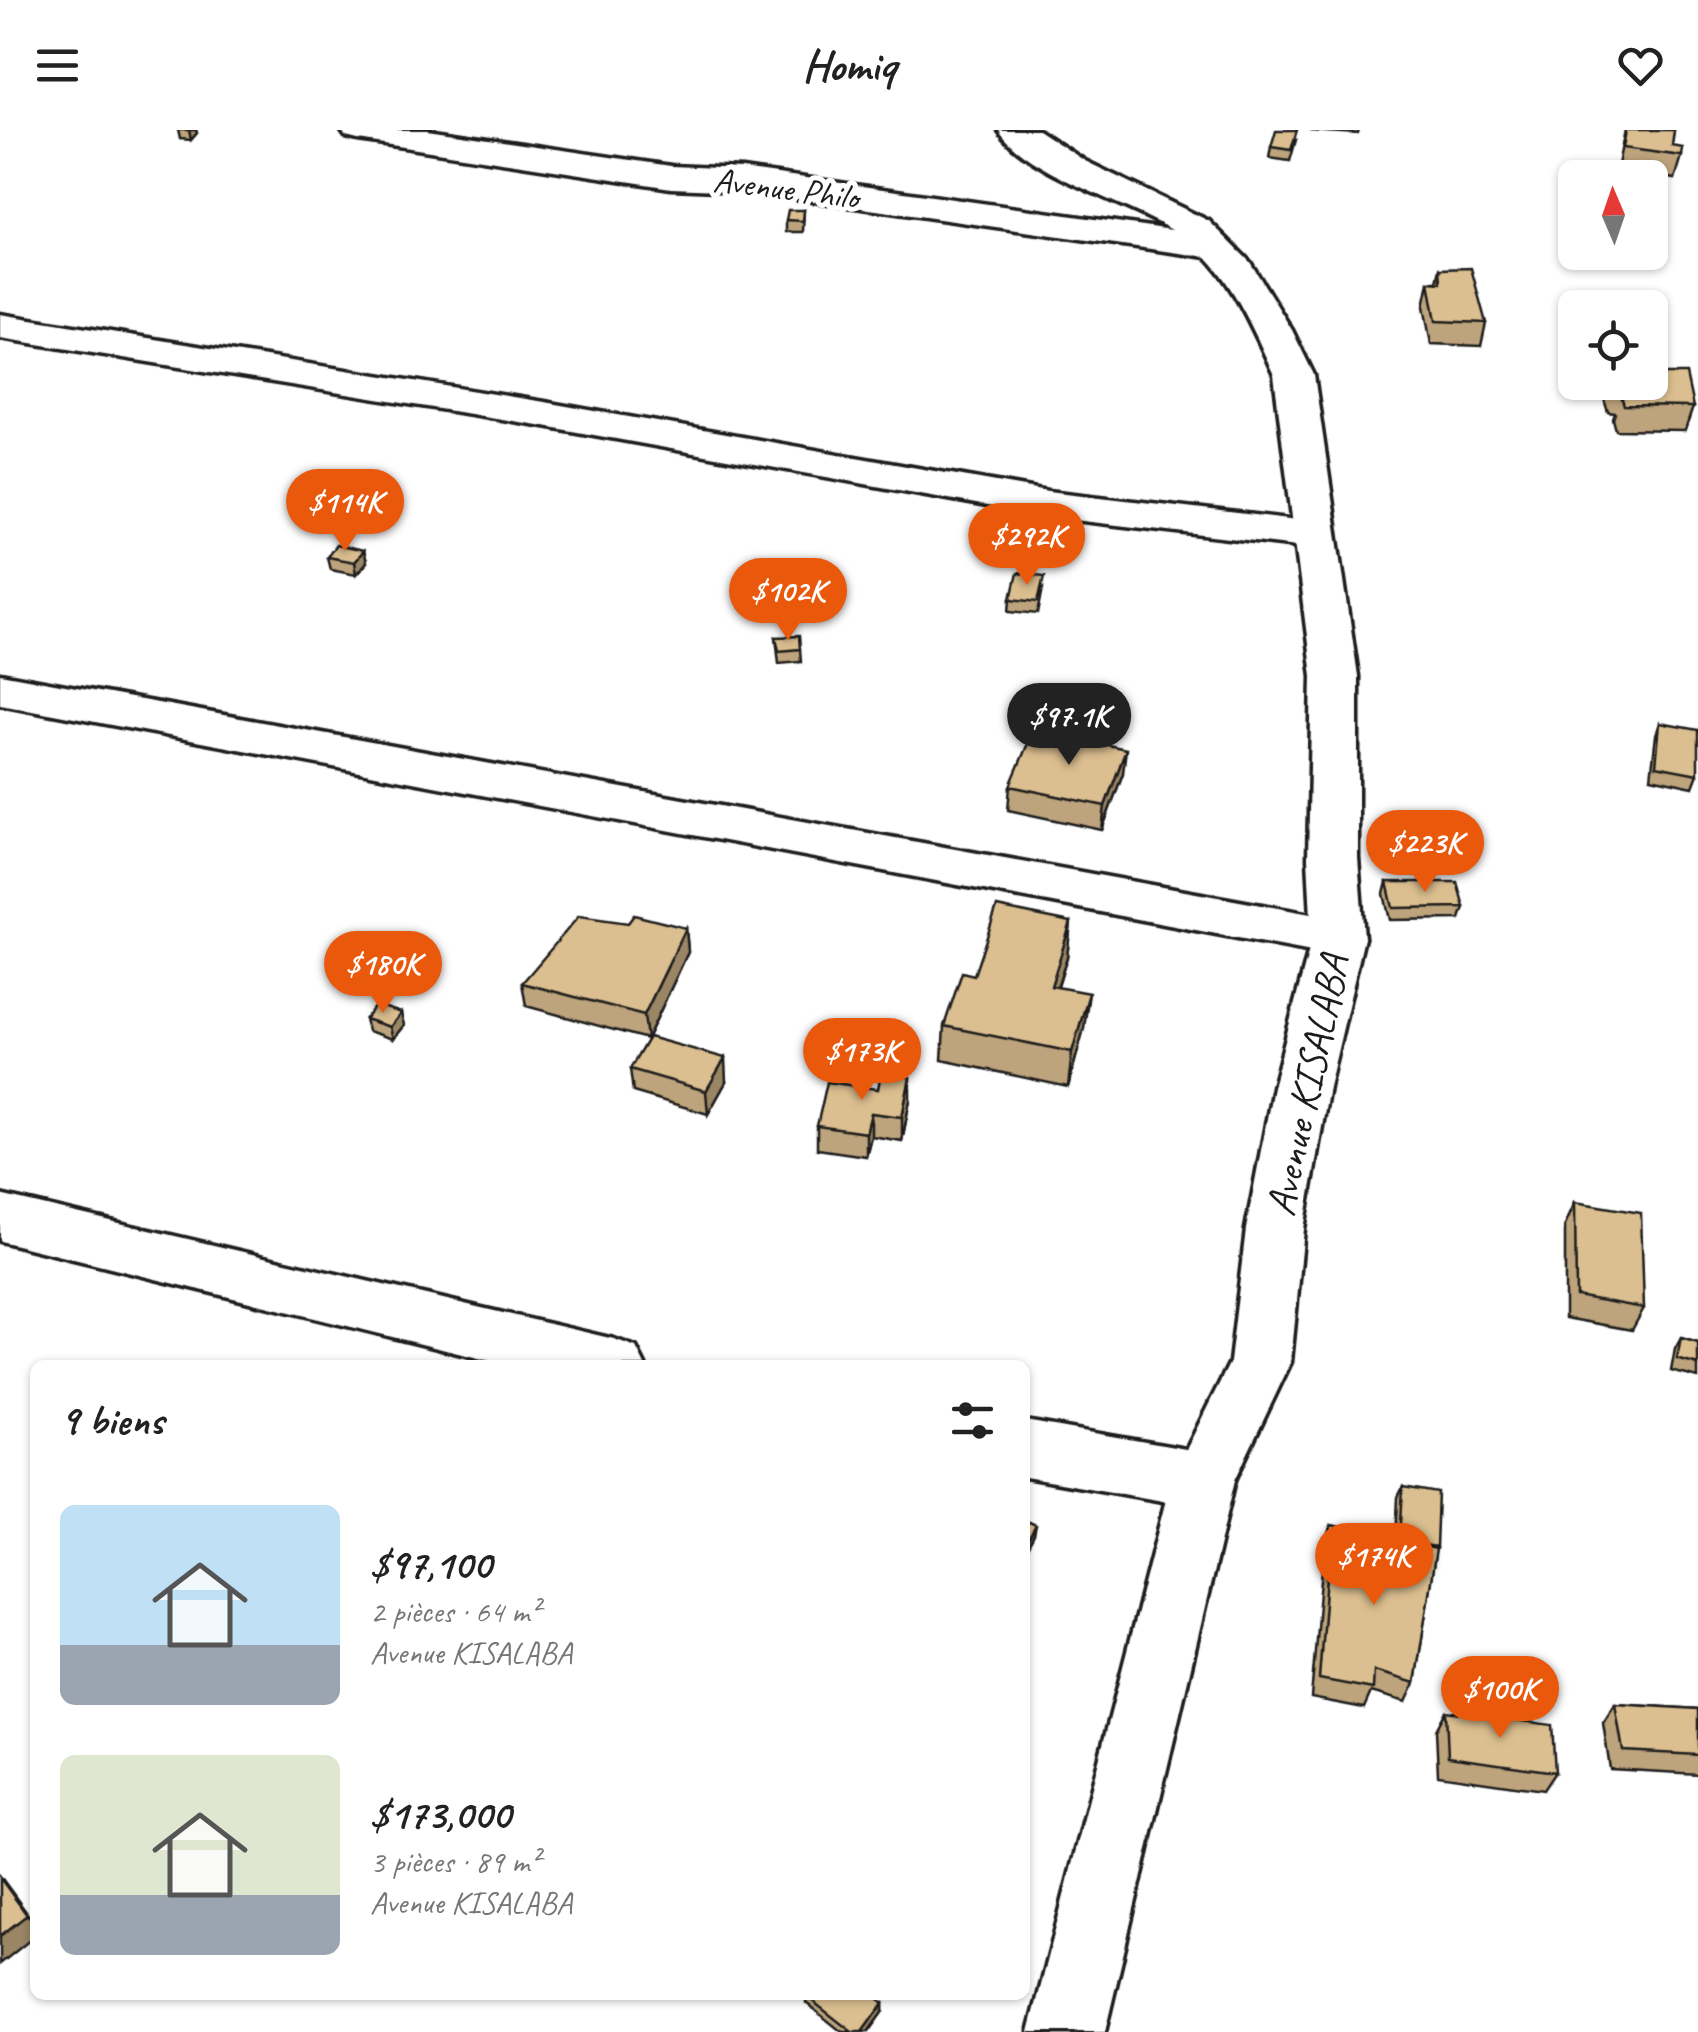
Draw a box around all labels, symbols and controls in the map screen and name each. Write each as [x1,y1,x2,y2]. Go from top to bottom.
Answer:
text: Homiq [802,37,896,94]
icon: menu [30,38,85,93]
icon: heart [1613,38,1668,93]
street label: Avenue Philo [711,157,865,220]
north arrow [1558,160,1668,270]
map controls [1558,160,1668,400]
button: locate [1558,290,1668,400]
pin: $114K [275,469,415,554]
text: $114K [308,481,382,522]
pin: $292K [957,503,1097,588]
text: $292K [990,515,1064,556]
pin: $102K [718,558,858,643]
text: $102K [751,570,825,611]
pin: $97.1K [988,683,1150,768]
text: $97.1K [1029,695,1109,736]
pin: $223K [1355,810,1495,895]
text: $223K [1388,822,1462,863]
pin: $180K [313,931,453,1016]
text: $180K [346,943,420,984]
street label: Avenue KISALABA [1254,948,1361,1221]
pin: $173K [792,1018,932,1103]
text: $173K [825,1030,899,1071]
icon: filters [945,1393,1000,1448]
text: 9 biens [60,1394,163,1447]
pin: $174K [1304,1523,1444,1608]
text: $174K [1337,1535,1411,1576]
text: $97,100 [370,1538,491,1591]
icon: home [140,1545,260,1665]
text: 2 pièces · 64 m² [370,1591,539,1632]
text: Avenue KISALABA [370,1632,572,1673]
pin: $100K [1430,1656,1570,1741]
text: $100K [1463,1668,1537,1709]
text: $173,000 [370,1788,510,1841]
icon: home [140,1795,260,1915]
text: 3 pièces · 89 m² [370,1841,539,1882]
text: Avenue KISALABA [370,1882,572,1923]

